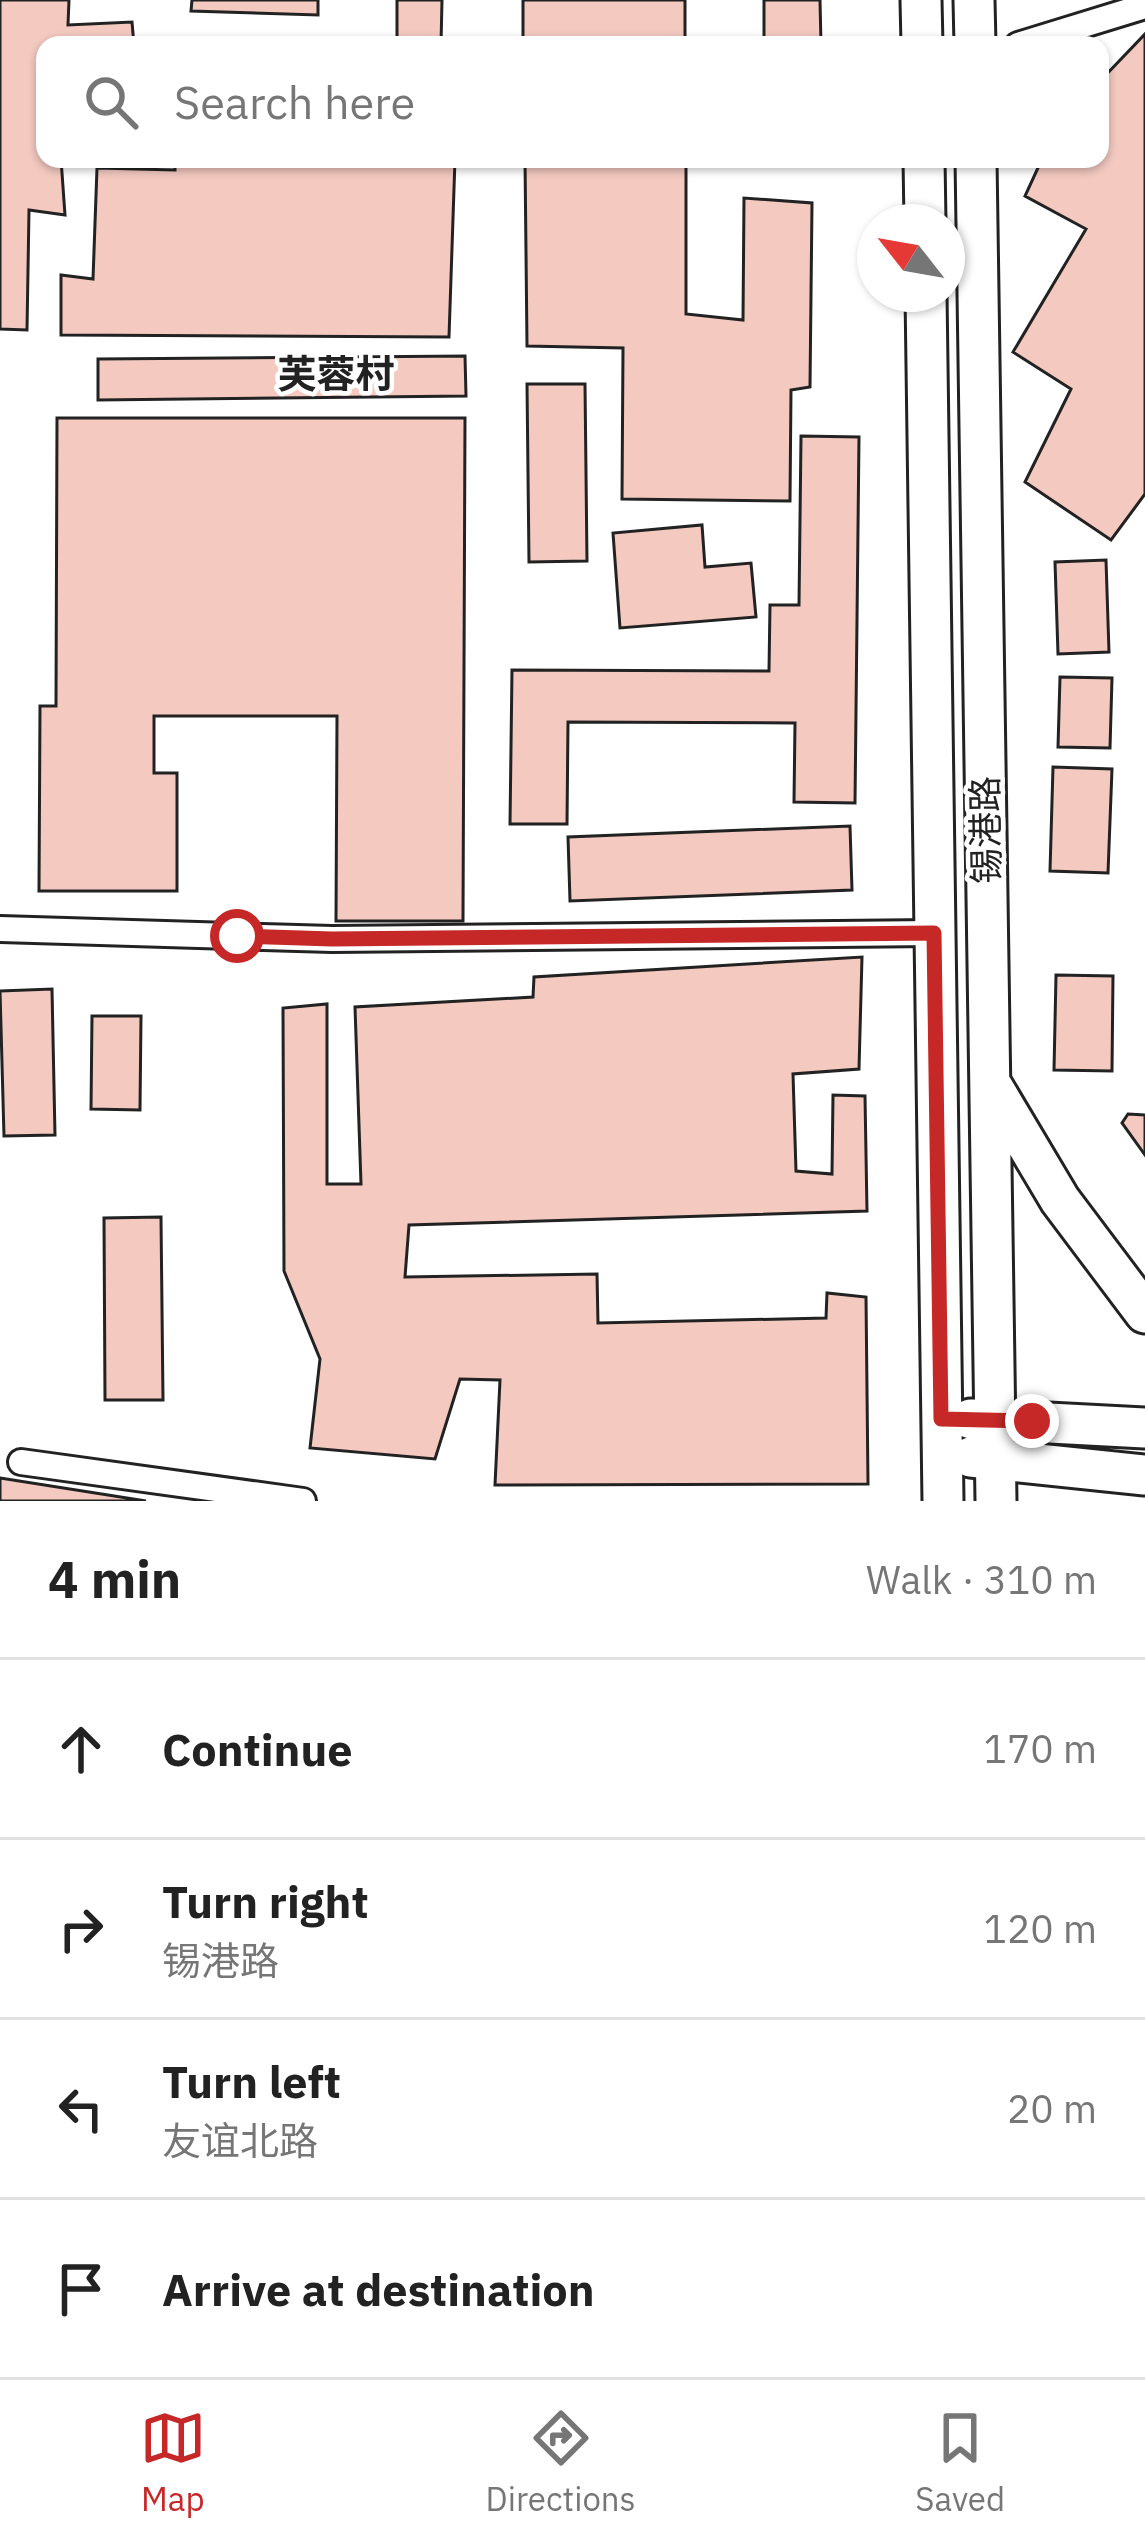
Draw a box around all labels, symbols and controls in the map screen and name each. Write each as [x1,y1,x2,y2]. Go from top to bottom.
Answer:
search box [36,36,1109,168]
icon: search [78,69,144,135]
text: Search here [174,73,415,131]
north arrow [857,204,965,312]
district label: 芙蓉村 [277,348,395,399]
street label: 锡港路 [961,776,1009,884]
route start [210,909,264,963]
route end [1005,1394,1059,1448]
text: 4 min [48,1546,181,1612]
text: Walk · 310 m [866,1554,1097,1605]
icon: ahead [48,1716,114,1782]
text: Continue [162,1720,353,1778]
text: 170 m [984,1723,1097,1774]
text: Turn right [162,1872,369,1930]
icon: right [48,1896,114,1962]
text: 120 m [984,1903,1097,1954]
text: 锡港路 [162,1935,279,1986]
text: Turn left [162,2052,341,2110]
icon: left [48,2076,114,2142]
text: 20 m [1007,2083,1097,2134]
text: 友谊北路 [162,2115,318,2166]
icon: arrive [48,2256,114,2322]
text: Arrive at destination [162,2260,595,2318]
tab: Map [140,2405,206,2520]
tab: Directions [486,2405,636,2520]
tab: Saved [915,2405,1005,2520]

